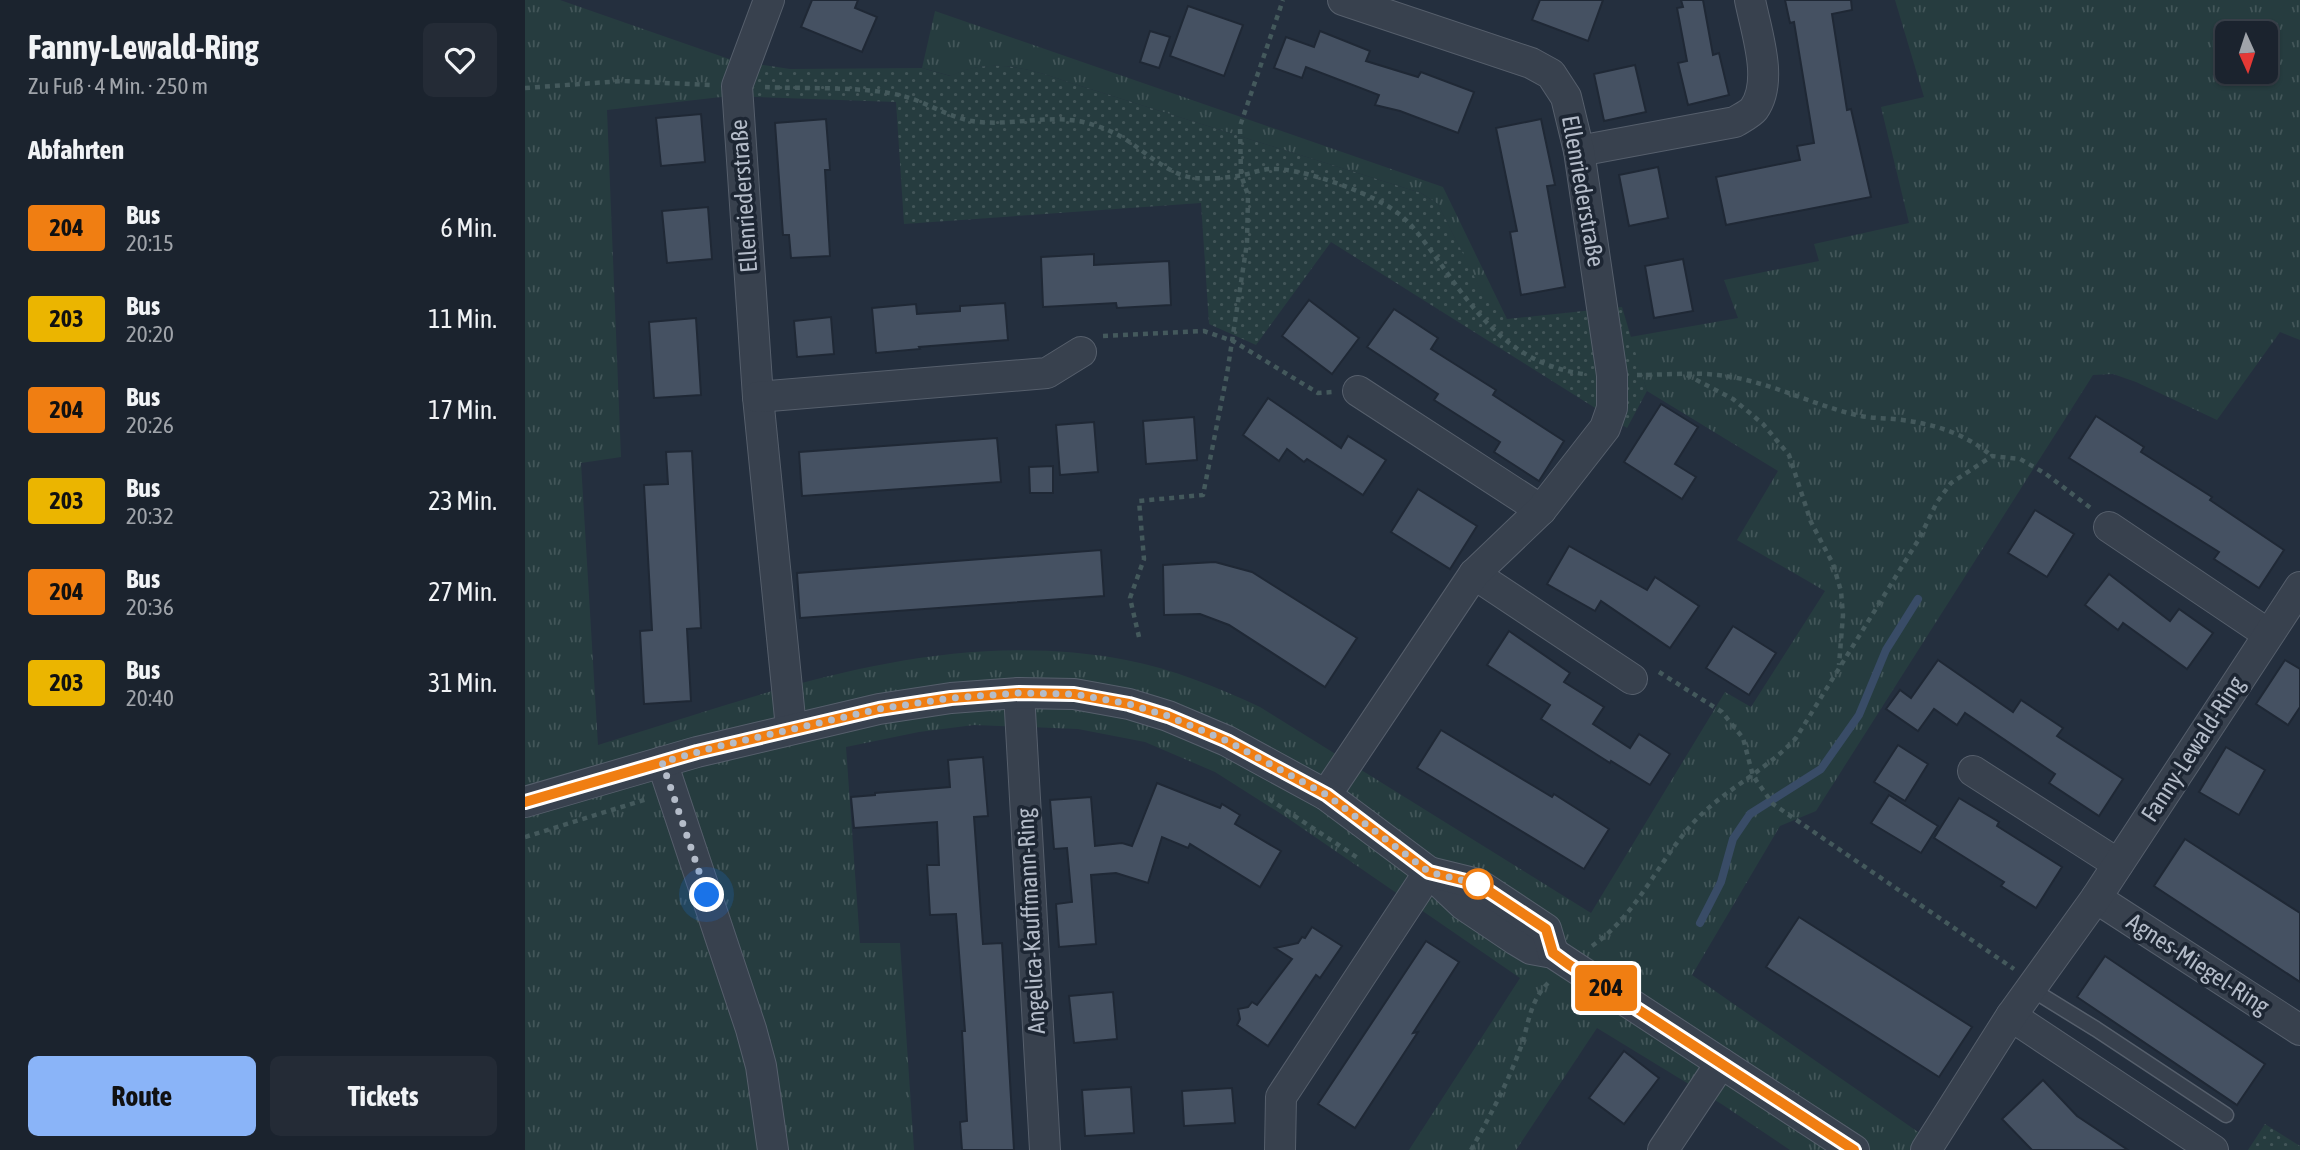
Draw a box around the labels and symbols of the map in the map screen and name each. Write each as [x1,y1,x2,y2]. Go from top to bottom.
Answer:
north arrow [2215,21,2279,84]
street label: Ellenriederstraße [1557,113,1610,269]
street label: Ellenriederstraße [725,119,762,273]
street label: Fanny-Lewald-Ring [2136,670,2250,826]
street label: Angelica-Kauffmann-Ring [1011,807,1050,1035]
unlabelled marker [1463,869,1493,899]
your location [689,877,724,912]
street label: Agnes-Miegel-Ring [2122,908,2275,1020]
line badge: 204 [1566,965,1646,1011]

